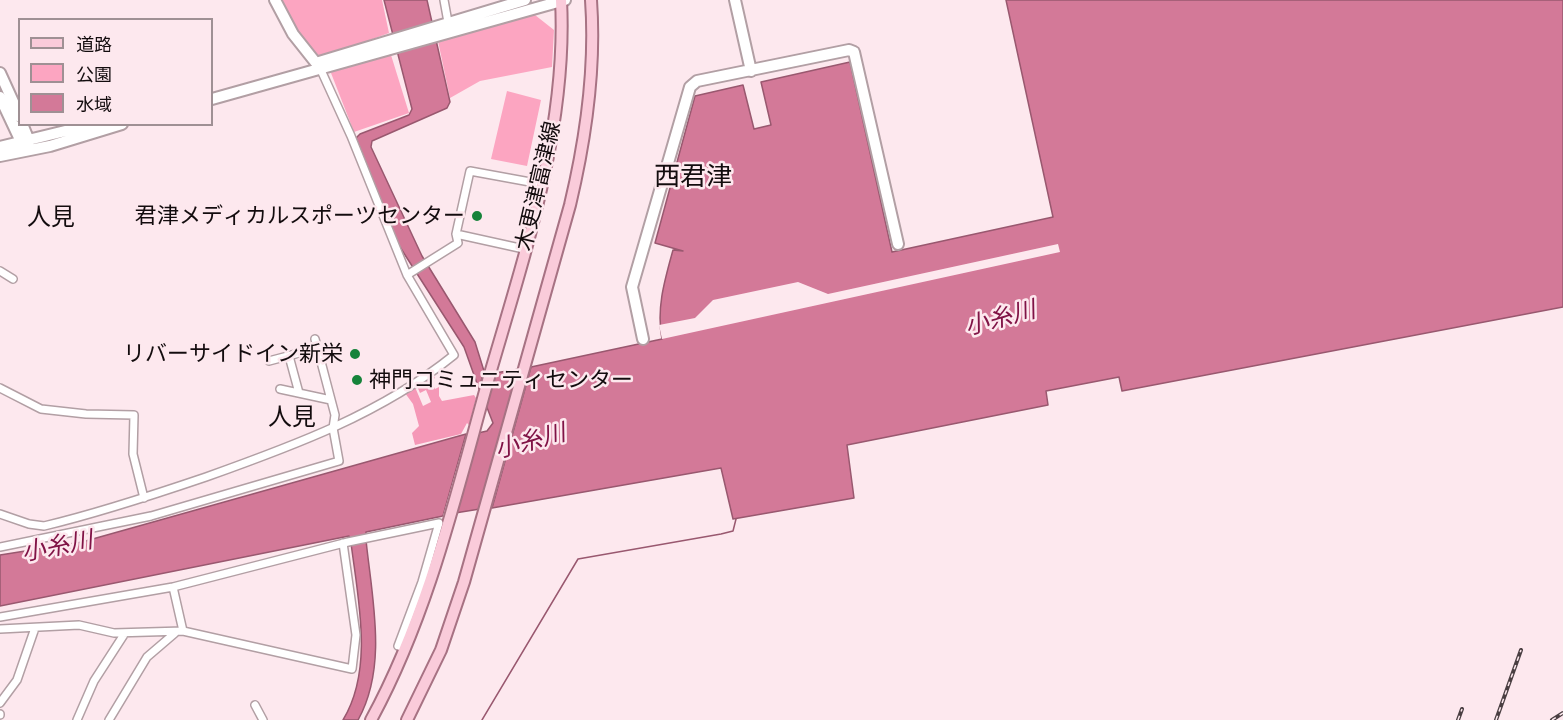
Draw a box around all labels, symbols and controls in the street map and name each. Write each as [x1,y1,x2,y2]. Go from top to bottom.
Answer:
legend [18,18,213,126]
text: 道路 [76,33,112,55]
text: 公園 [76,63,112,85]
text: 水域 [76,93,112,115]
street label: 木更津富津線 [510,119,566,253]
district label: 西君津 [654,160,732,192]
district label: 人見 [27,203,75,231]
place label: 君津メディカルスポーツセンター [135,203,465,229]
marker: 君津メディカルスポーツセンター [470,209,484,223]
water label: 小糸川 [961,295,1039,341]
place label: リバーサイドイン新栄 [123,341,343,367]
marker: リバーサイドイン新栄 [348,347,362,361]
place label: 神門コミュニティセンター [369,367,633,393]
marker: 神門コミュニティセンター [350,373,364,387]
district label: 人見 [268,403,316,431]
water label: 小糸川 [491,418,569,464]
water label: 小糸川 [19,525,95,567]

